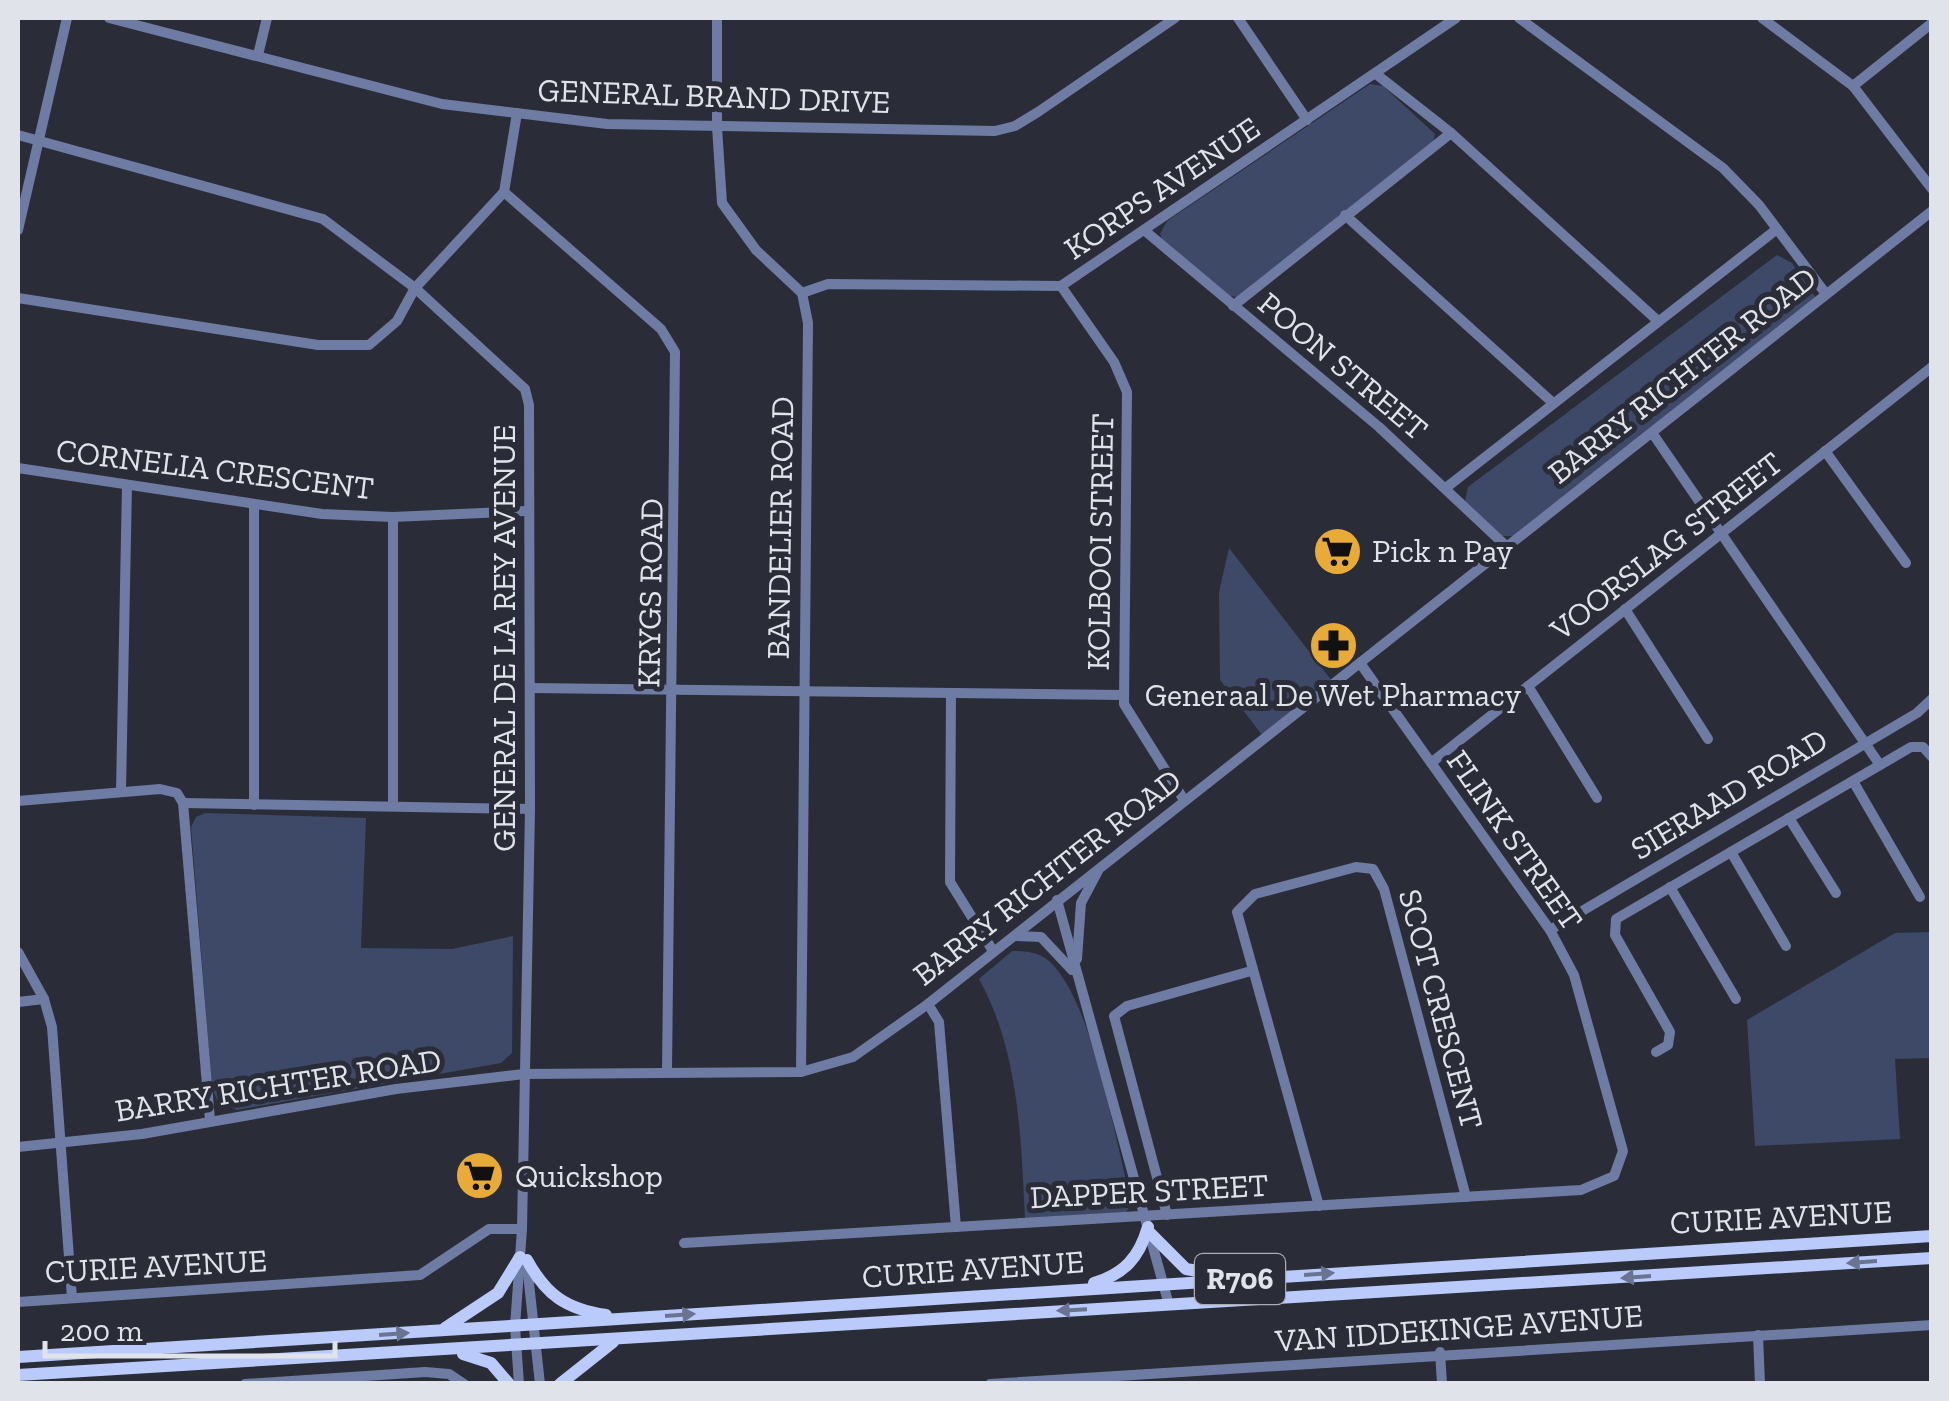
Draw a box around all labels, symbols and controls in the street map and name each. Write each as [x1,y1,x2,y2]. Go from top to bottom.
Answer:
street label: GENERAL BRAND DRIVE [537,71,891,121]
street label: KORPS AVENUE [1057,109,1267,267]
street label: BARRY RICHTER ROAD [1540,259,1824,491]
street label: POON STREET [1251,284,1436,448]
street label: BANDELIER ROAD [759,396,801,660]
street label: KOLBOOI STREET [1079,413,1121,671]
street label: GENERAL DE LA REY AVENUE [485,424,523,852]
street label: CORNELIA CRESCENT [54,431,376,507]
street label: VOORSLAG STREET [1542,444,1790,649]
street label: KRYGS ROAD [629,498,671,688]
supermarket icon: Pick n Pay [1311,525,1363,577]
place label: Pick n Pay [1372,532,1514,570]
pharmacy icon: Generaal De Wet Pharmacy [1307,619,1359,671]
place label: Generaal De Wet Pharmacy [1145,676,1522,714]
street label: SIERAAD ROAD [1624,720,1834,868]
street label: FLINK STREET [1439,743,1591,937]
street label: BARRY RICHTER ROAD [905,761,1189,993]
street label: SCOT CRESCENT [1391,885,1491,1133]
street label: BARRY RICHTER ROAD [112,1040,444,1130]
supermarket icon: Quickshop [454,1150,506,1202]
place label: Quickshop [515,1157,663,1195]
street label: DAPPER STREET [1029,1166,1269,1216]
street label: CURIE AVENUE [1669,1192,1893,1242]
street label: CURIE AVENUE [44,1241,268,1291]
street label: CURIE AVENUE [861,1242,1085,1296]
road number: R706 [1195,1254,1285,1304]
one-way arrow [1846,1254,1878,1270]
one-way arrow [1304,1266,1335,1282]
one-way arrow [1619,1269,1651,1285]
scale bar [45,1296,335,1358]
street label: VAN IDDEKINGE AVENUE [1273,1296,1644,1360]
one-way arrow [1055,1302,1087,1318]
one-way arrow [665,1307,697,1323]
text: 200 m [60,1313,143,1349]
one-way arrow [379,1326,411,1342]

